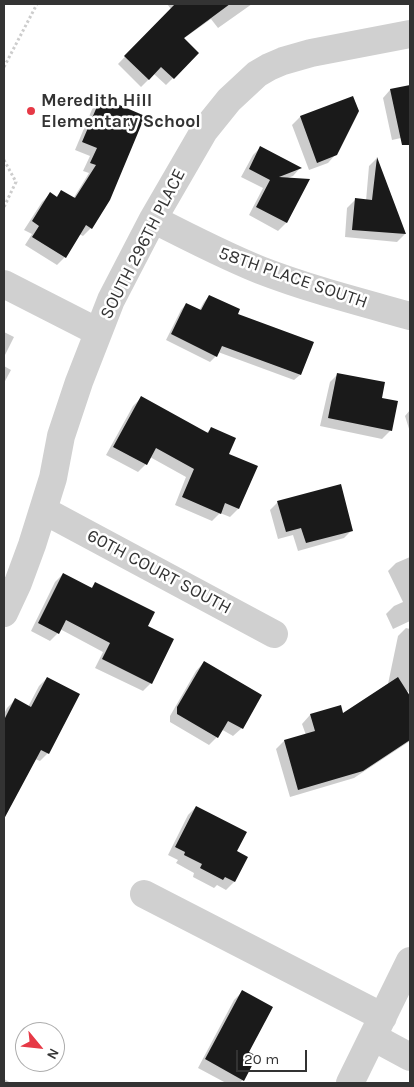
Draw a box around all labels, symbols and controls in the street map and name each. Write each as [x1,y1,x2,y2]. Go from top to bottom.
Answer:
place label: Meredith Hill Elementary School [41,90,201,132]
marker: Meredith Hill Elementary School [25,105,37,117]
street label: SOUTH 296TH PLACE [96,165,190,323]
street label: 58TH PLACE SOUTH [216,242,370,314]
street label: 60TH COURT SOUTH [83,525,235,619]
north arrow [15,1022,65,1072]
scale bar [239,1040,310,1072]
text: N [43,1045,63,1062]
text: 20 m [244,1050,279,1068]

